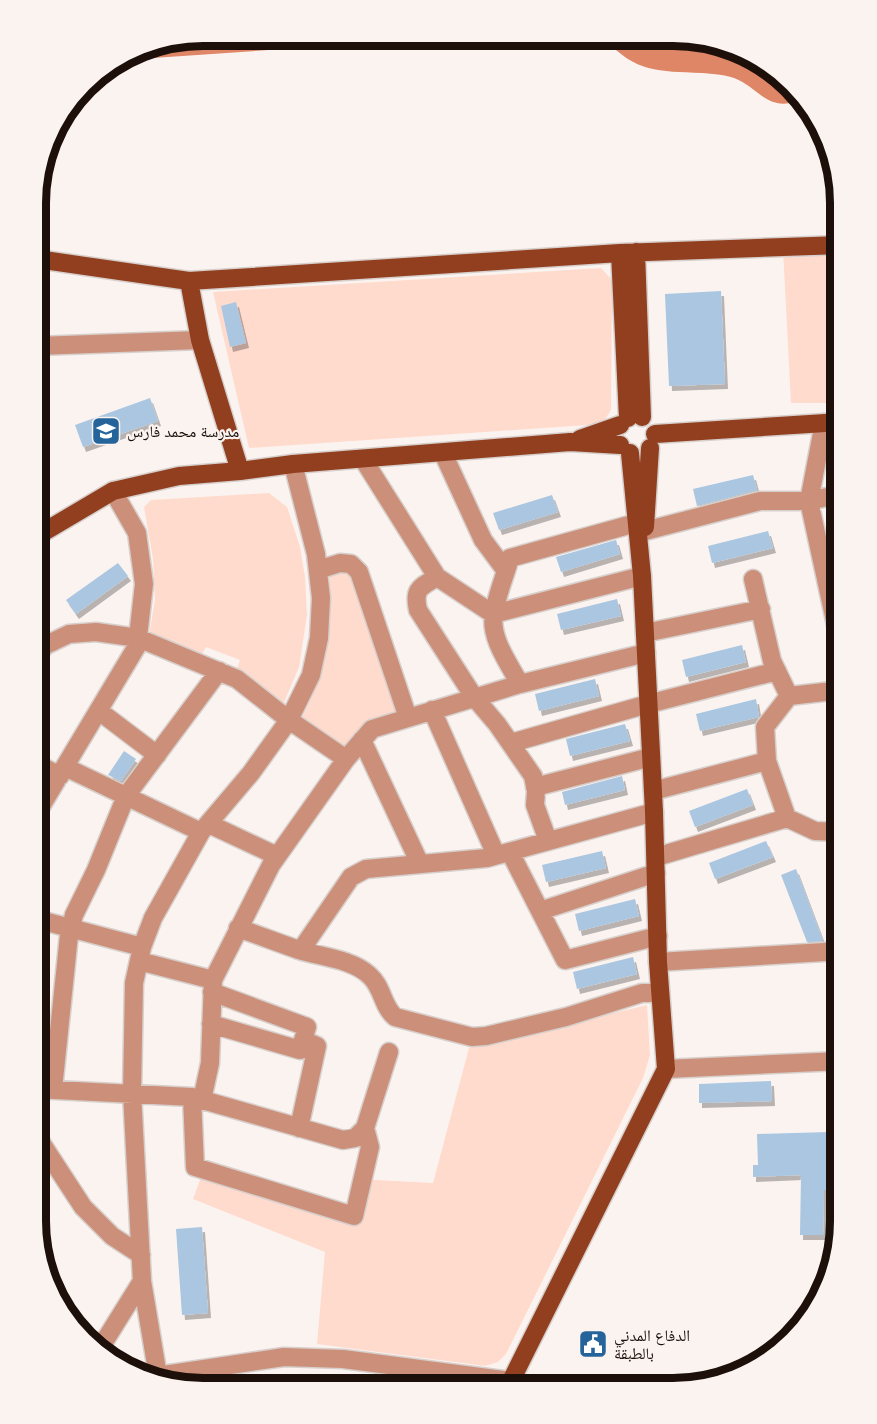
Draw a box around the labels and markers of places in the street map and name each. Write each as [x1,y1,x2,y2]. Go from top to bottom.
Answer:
school or university icon: مدرسة محمد فارس [90,415,122,447]
place label: مدرسة محمد فارس [127,421,239,442]
place label: الدفاع المدني بالطبقة [614,1325,690,1362]
public building icon: الدفاع المدني بالطبقة [577,1328,609,1360]

